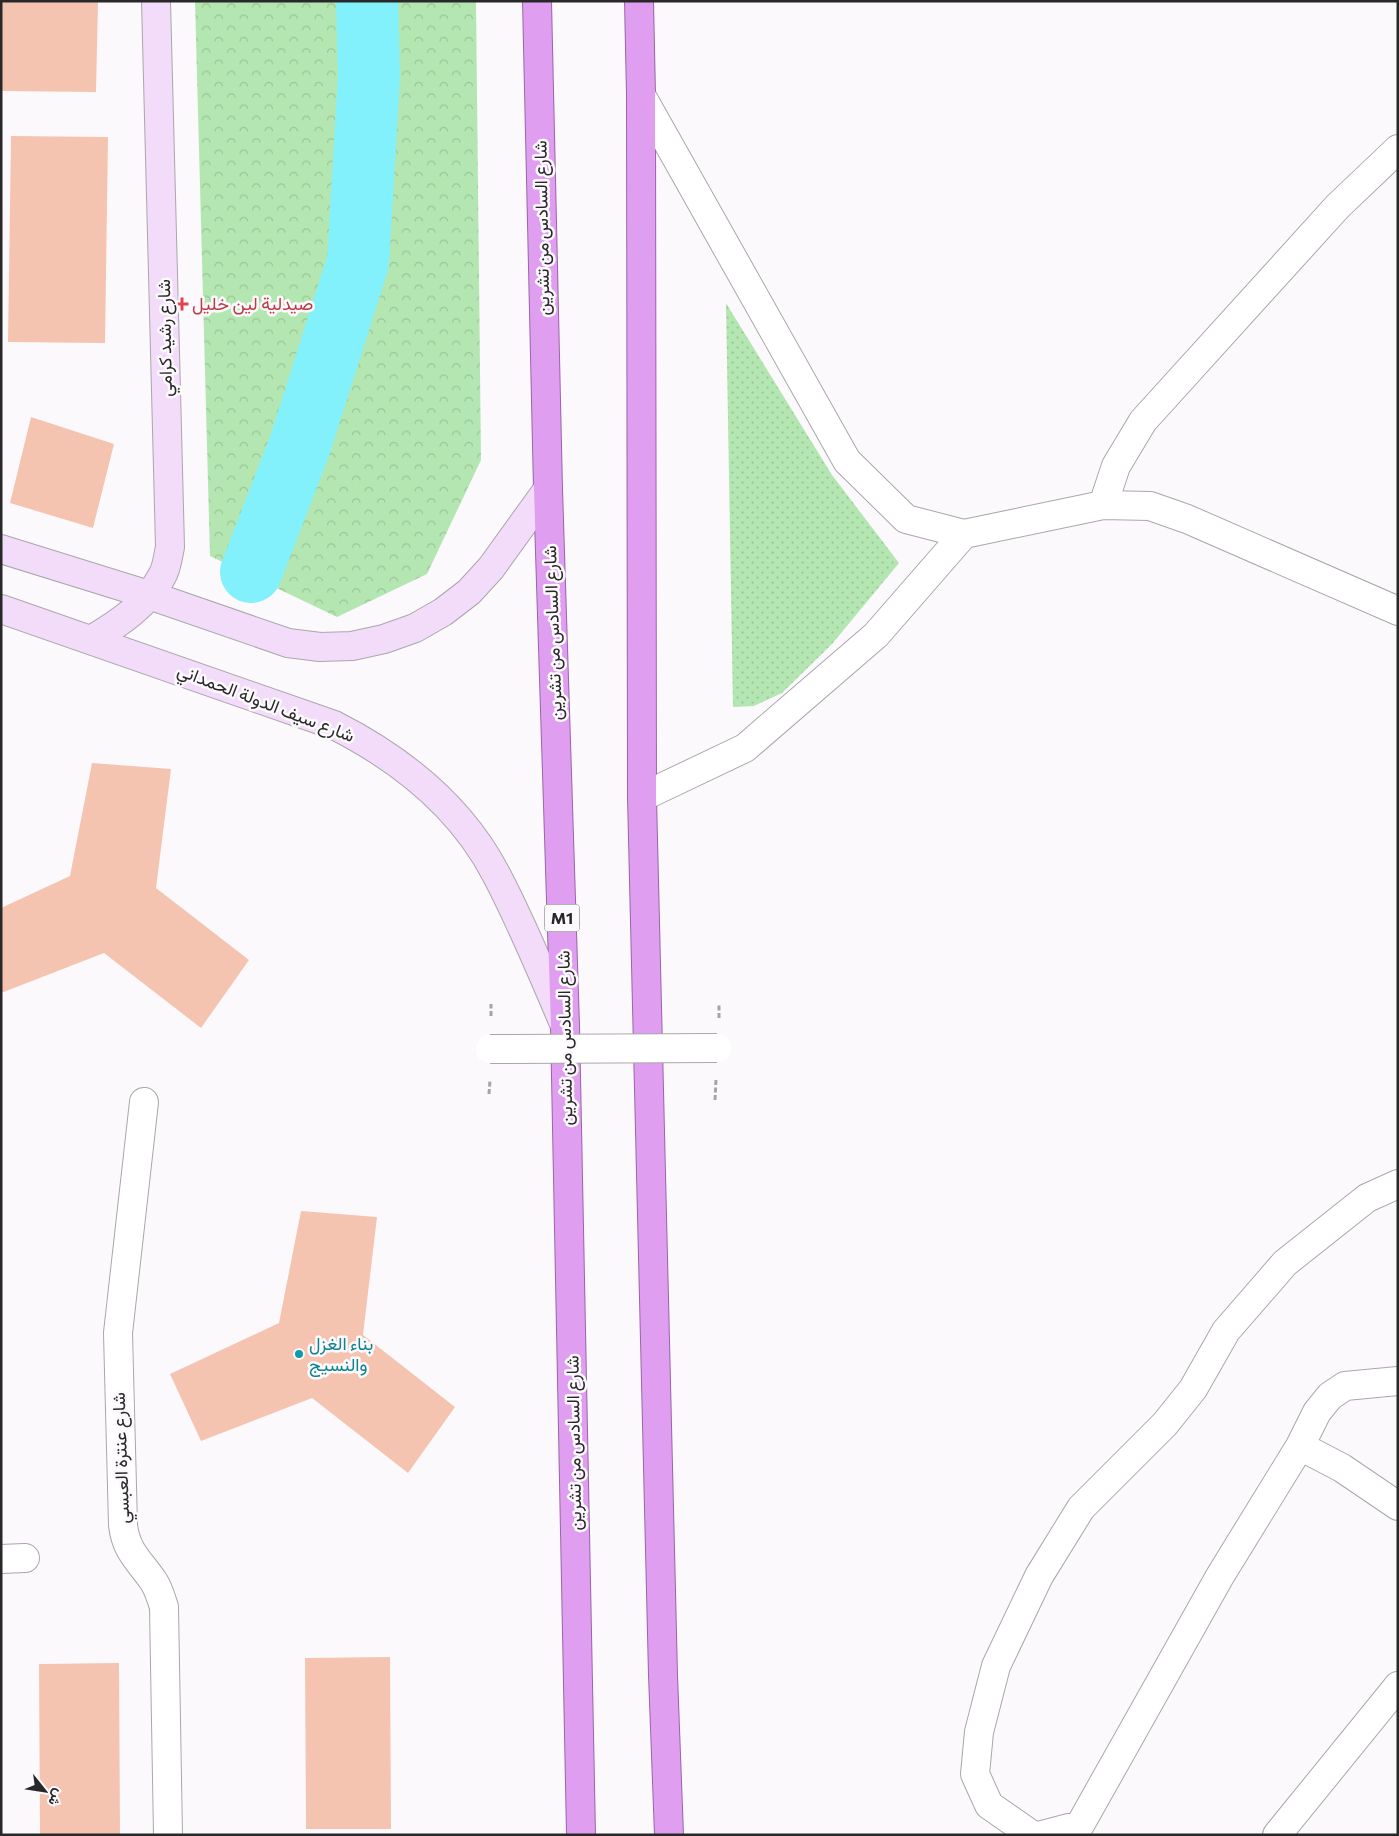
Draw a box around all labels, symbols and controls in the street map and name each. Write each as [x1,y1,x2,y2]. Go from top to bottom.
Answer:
street label: شارع السادس من تشرين [528,140,556,316]
street label: شارع رشيد كرامي [152,279,181,397]
place label: صيدلية لين خليل [192,292,313,315]
marker: صيدلية لين خليل [176,298,188,310]
street label: شارع السادس من تشرين [538,545,568,721]
street label: شارع سيف الدولة الحمداني [173,658,358,751]
road number: M1 [544,904,580,931]
street label: شارع السادس من تشرين [551,950,579,1126]
place label: بناء الغزل والنسيج [309,1332,373,1377]
marker: بناء الغزل والنسيج [293,1348,305,1360]
street label: شارع السادس من تشرين [560,1355,588,1531]
street label: شارع عنترة العبسي [107,1392,138,1524]
north arrow [20,1766,70,1816]
text: ش [44,1786,68,1809]

